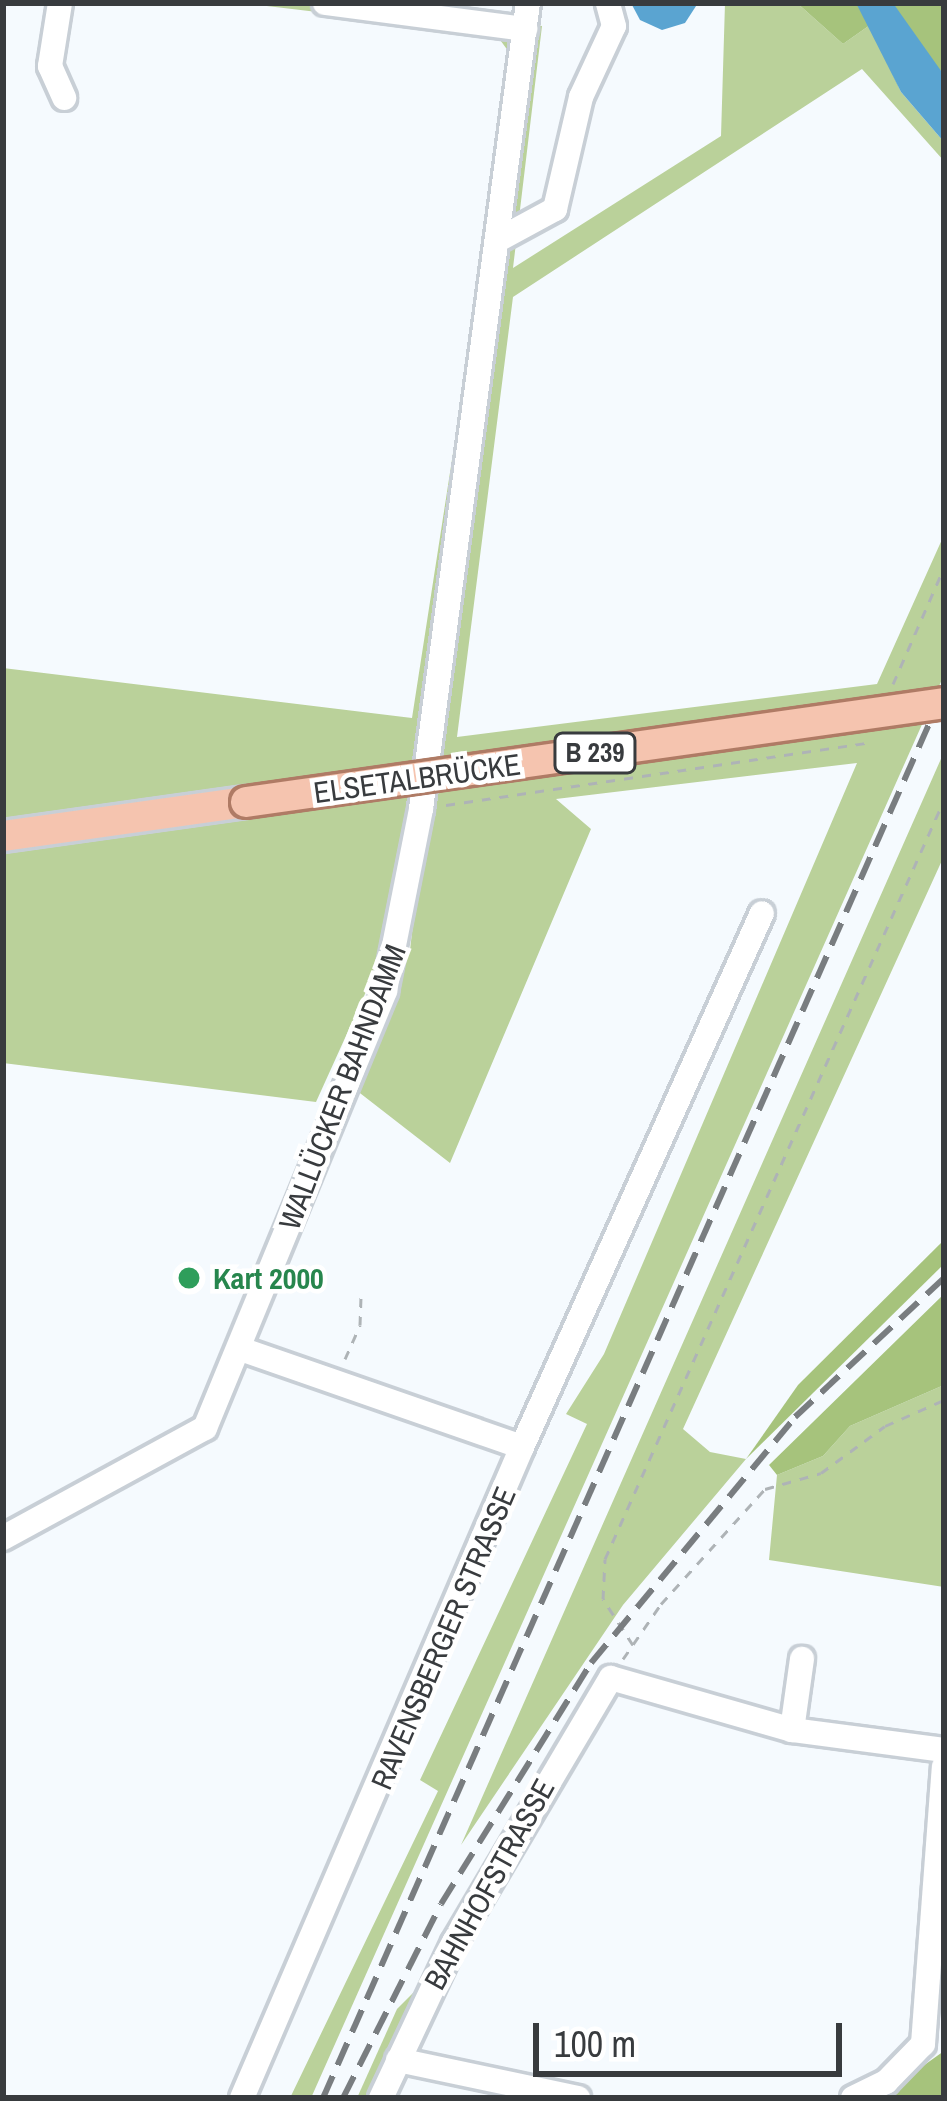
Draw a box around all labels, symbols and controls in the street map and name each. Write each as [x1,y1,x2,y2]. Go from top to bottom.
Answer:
road number: B 239 [553,732,637,774]
street label: ELSETALBRÜCKE [311,746,523,810]
street label: WALLÜCKER BAHNDAMM [271,939,413,1235]
place label: Kart 2000 [213,1260,324,1296]
marker: Kart 2000 [176,1265,202,1291]
street label: RAVENSBERGER STRASSE [363,1481,523,1795]
street label: BAHNHOFSTRASSE [416,1772,562,1996]
scale bar [539,1999,848,2073]
text: 100 m [554,2020,636,2068]

